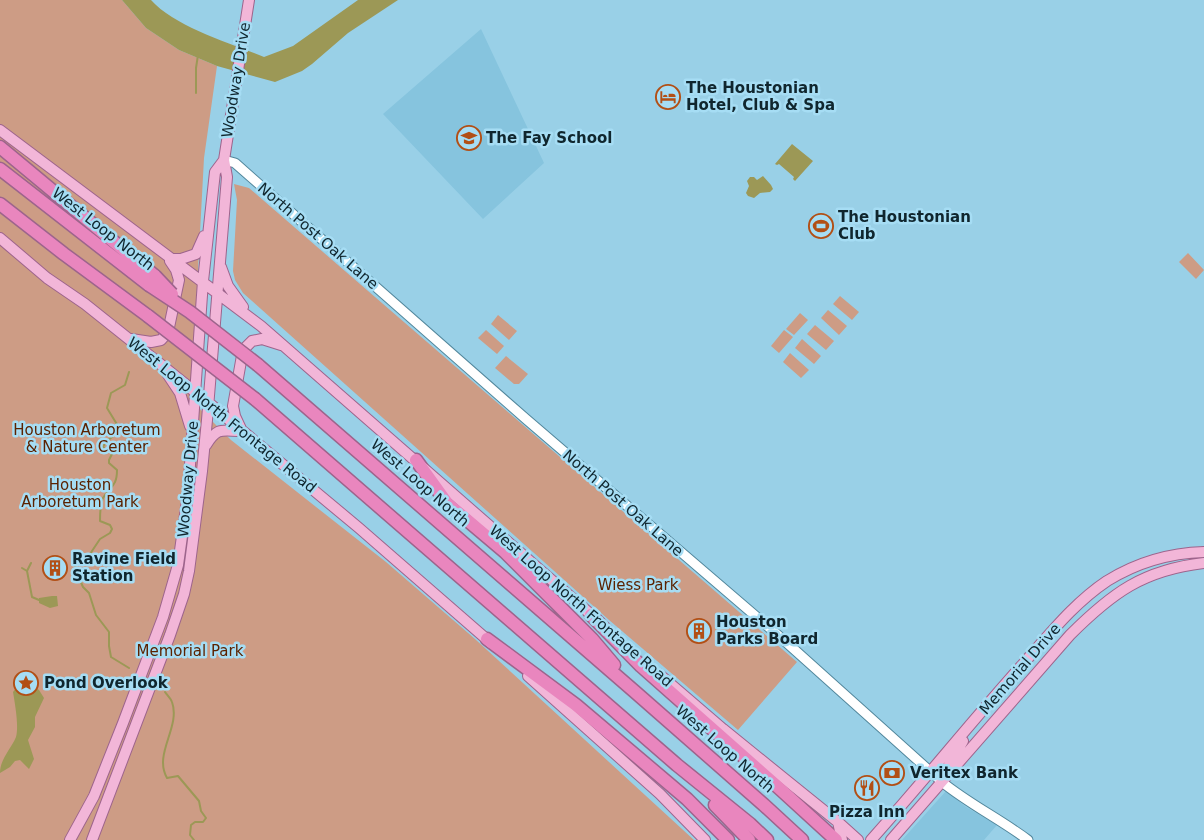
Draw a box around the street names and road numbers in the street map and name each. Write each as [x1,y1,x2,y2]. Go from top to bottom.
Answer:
street label: Woodway Drive [218,21,254,139]
street label: North Post Oak Lane [254,179,382,293]
street label: West Loop North [48,184,158,274]
street label: West Loop North Frontage Road [124,333,320,497]
street label: Woodway Drive [174,420,202,538]
street label: West Loop North [367,435,473,531]
street label: North Post Oak Lane [559,446,687,560]
street label: West Loop North Frontage Road [486,521,676,691]
street label: Memorial Drive [976,620,1064,718]
street label: West Loop North [672,701,778,797]

